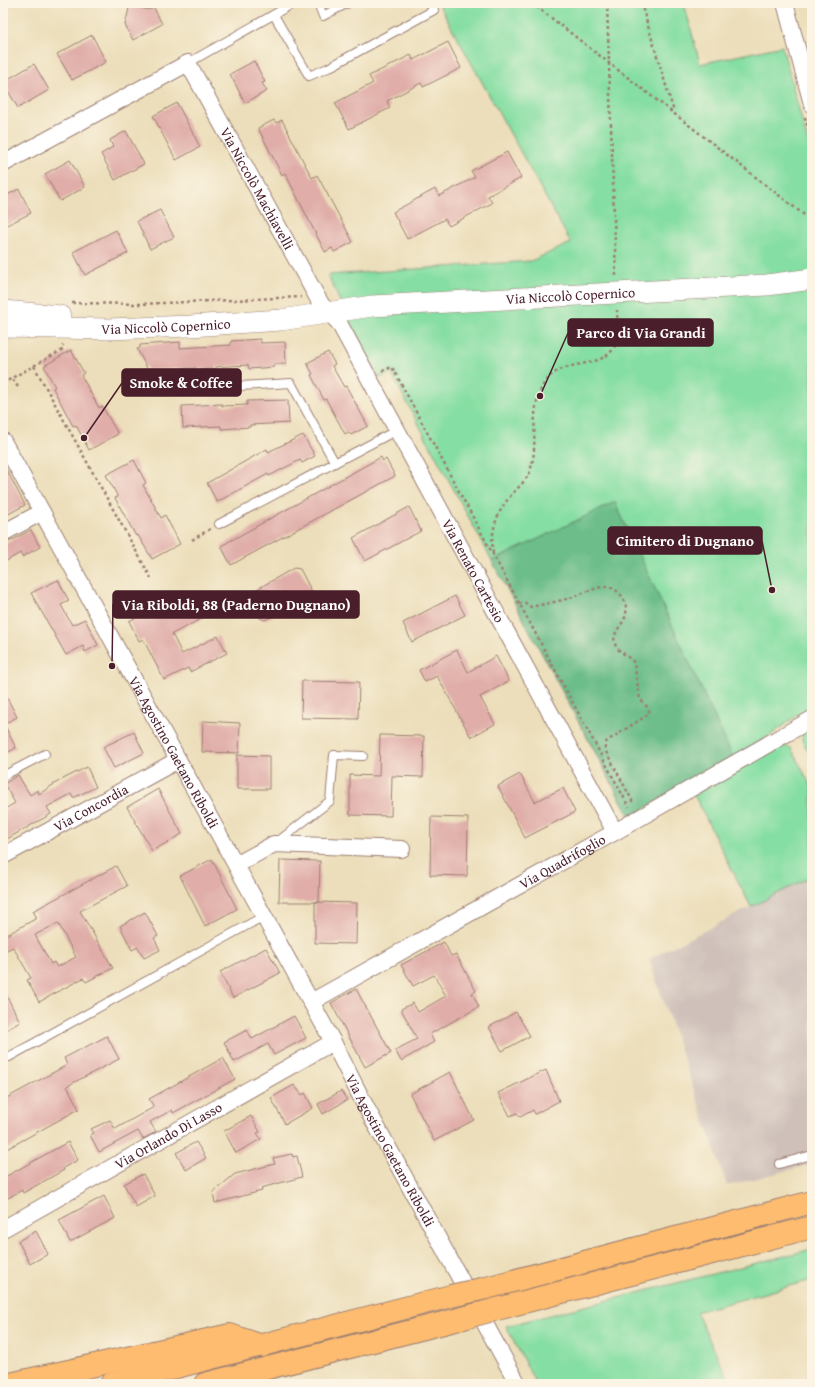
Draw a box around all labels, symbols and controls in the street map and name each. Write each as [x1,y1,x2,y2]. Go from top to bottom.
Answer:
street label: Via Niccolò Machiavelli [215,124,299,253]
street label: Via Niccolò Copernico [505,282,636,309]
street label: Via Niccolò Copernico [101,313,231,339]
callout: Parco di Via Grandi [568,319,713,346]
text: Parco di Via Grandi [576,322,706,343]
callout: Smoke & Coffee [122,369,241,396]
text: Smoke & Coffee [129,372,233,393]
street label: Via Renato Cartesio [437,515,510,626]
callout: Cimitero di Dugnano [608,527,762,554]
text: Cimitero di Dugnano [616,530,754,551]
callout: Via Riboldi, 88 (Paderno Dugnano) [113,591,359,618]
text: Via Riboldi, 88 (Paderno Dugnano) [121,594,351,615]
street label: Via Agostino Gaetano Riboldi [124,672,224,832]
street label: Via Concordia [50,779,132,837]
street label: Via Quadrifoglio [515,829,609,894]
street label: Via Agostino Gaetano Riboldi [341,1070,440,1230]
street label: Via Orlando Di Lasso [111,1097,226,1174]

